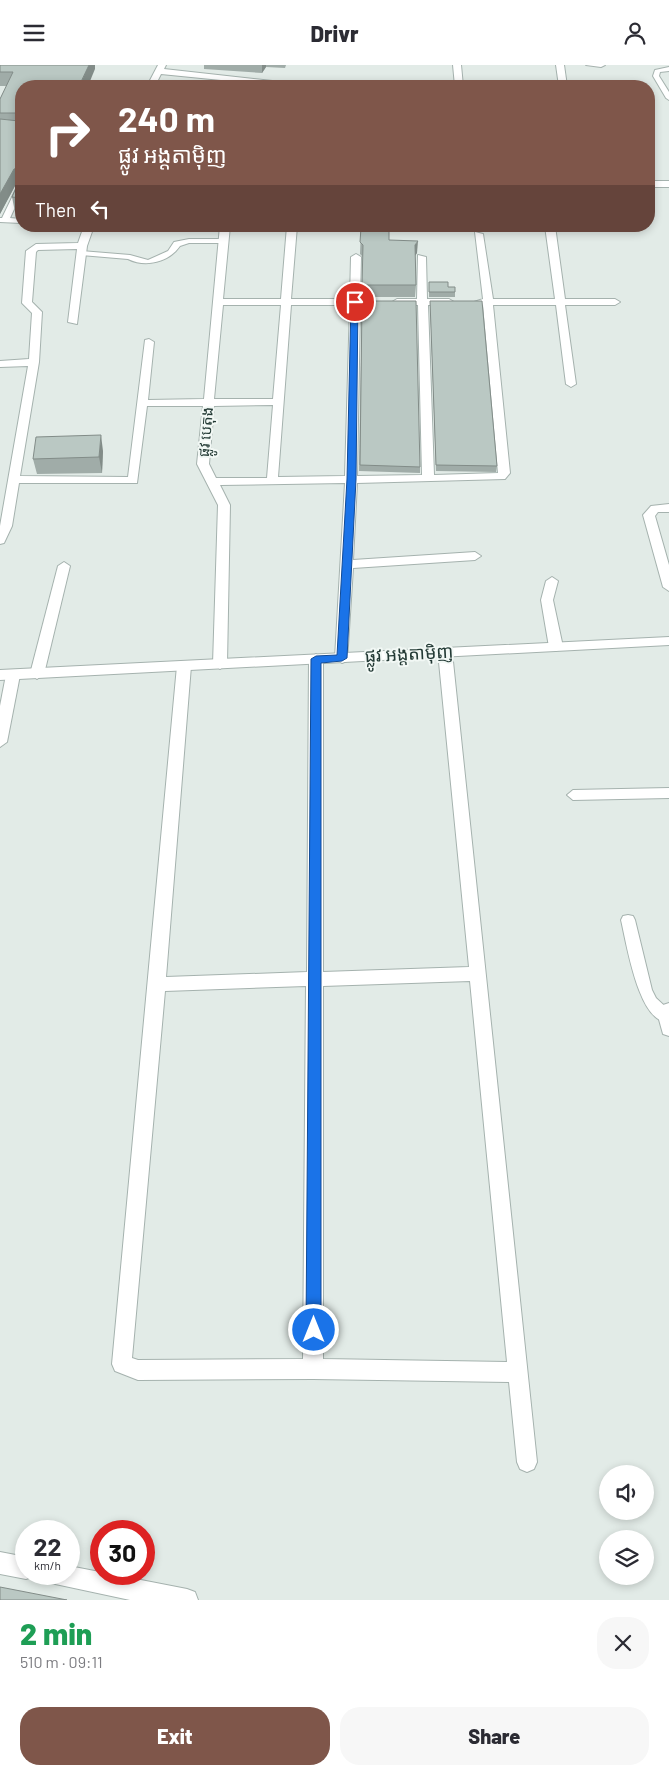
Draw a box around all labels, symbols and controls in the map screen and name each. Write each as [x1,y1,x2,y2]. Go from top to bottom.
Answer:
icon: menu [20,19,48,47]
icon: person [621,19,649,47]
text: Drivr [310,20,359,46]
text: 240 m [118,97,215,139]
icon: right [35,100,100,165]
text: ផ្លូវ អង្តតាម៉ិញ [118,141,227,167]
icon: left [86,195,114,223]
text: Then [35,198,76,221]
pin [334,281,376,323]
icon: arrive [341,288,369,316]
street label: ផ្លូវ បេតុង [194,406,222,458]
street label: ផ្លូវ អង្តតាម៉ិញ [364,640,454,673]
position arrow [287,1303,339,1355]
map controls [599,1465,654,1585]
button: sound [599,1465,654,1520]
speed limit sign: 30 [90,1520,155,1585]
button: layers [599,1530,654,1585]
text: 22 [33,1531,62,1561]
text: km/h [34,1558,61,1572]
text: 2 min [20,1615,92,1651]
button: close [597,1617,649,1669]
text: 510 m · 09:11 [20,1652,103,1671]
button: Exit [20,1707,330,1765]
button: Share [340,1707,649,1765]

